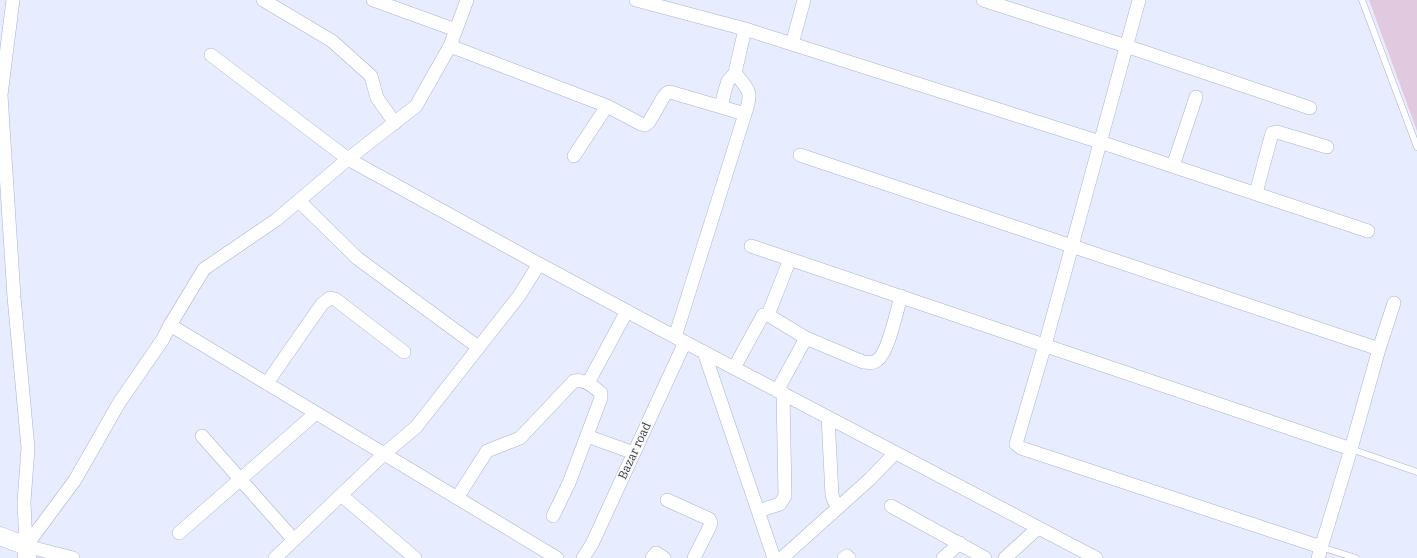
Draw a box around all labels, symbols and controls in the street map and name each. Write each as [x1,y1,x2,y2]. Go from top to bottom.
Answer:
street label: Bazar road [616,420,654,482]

